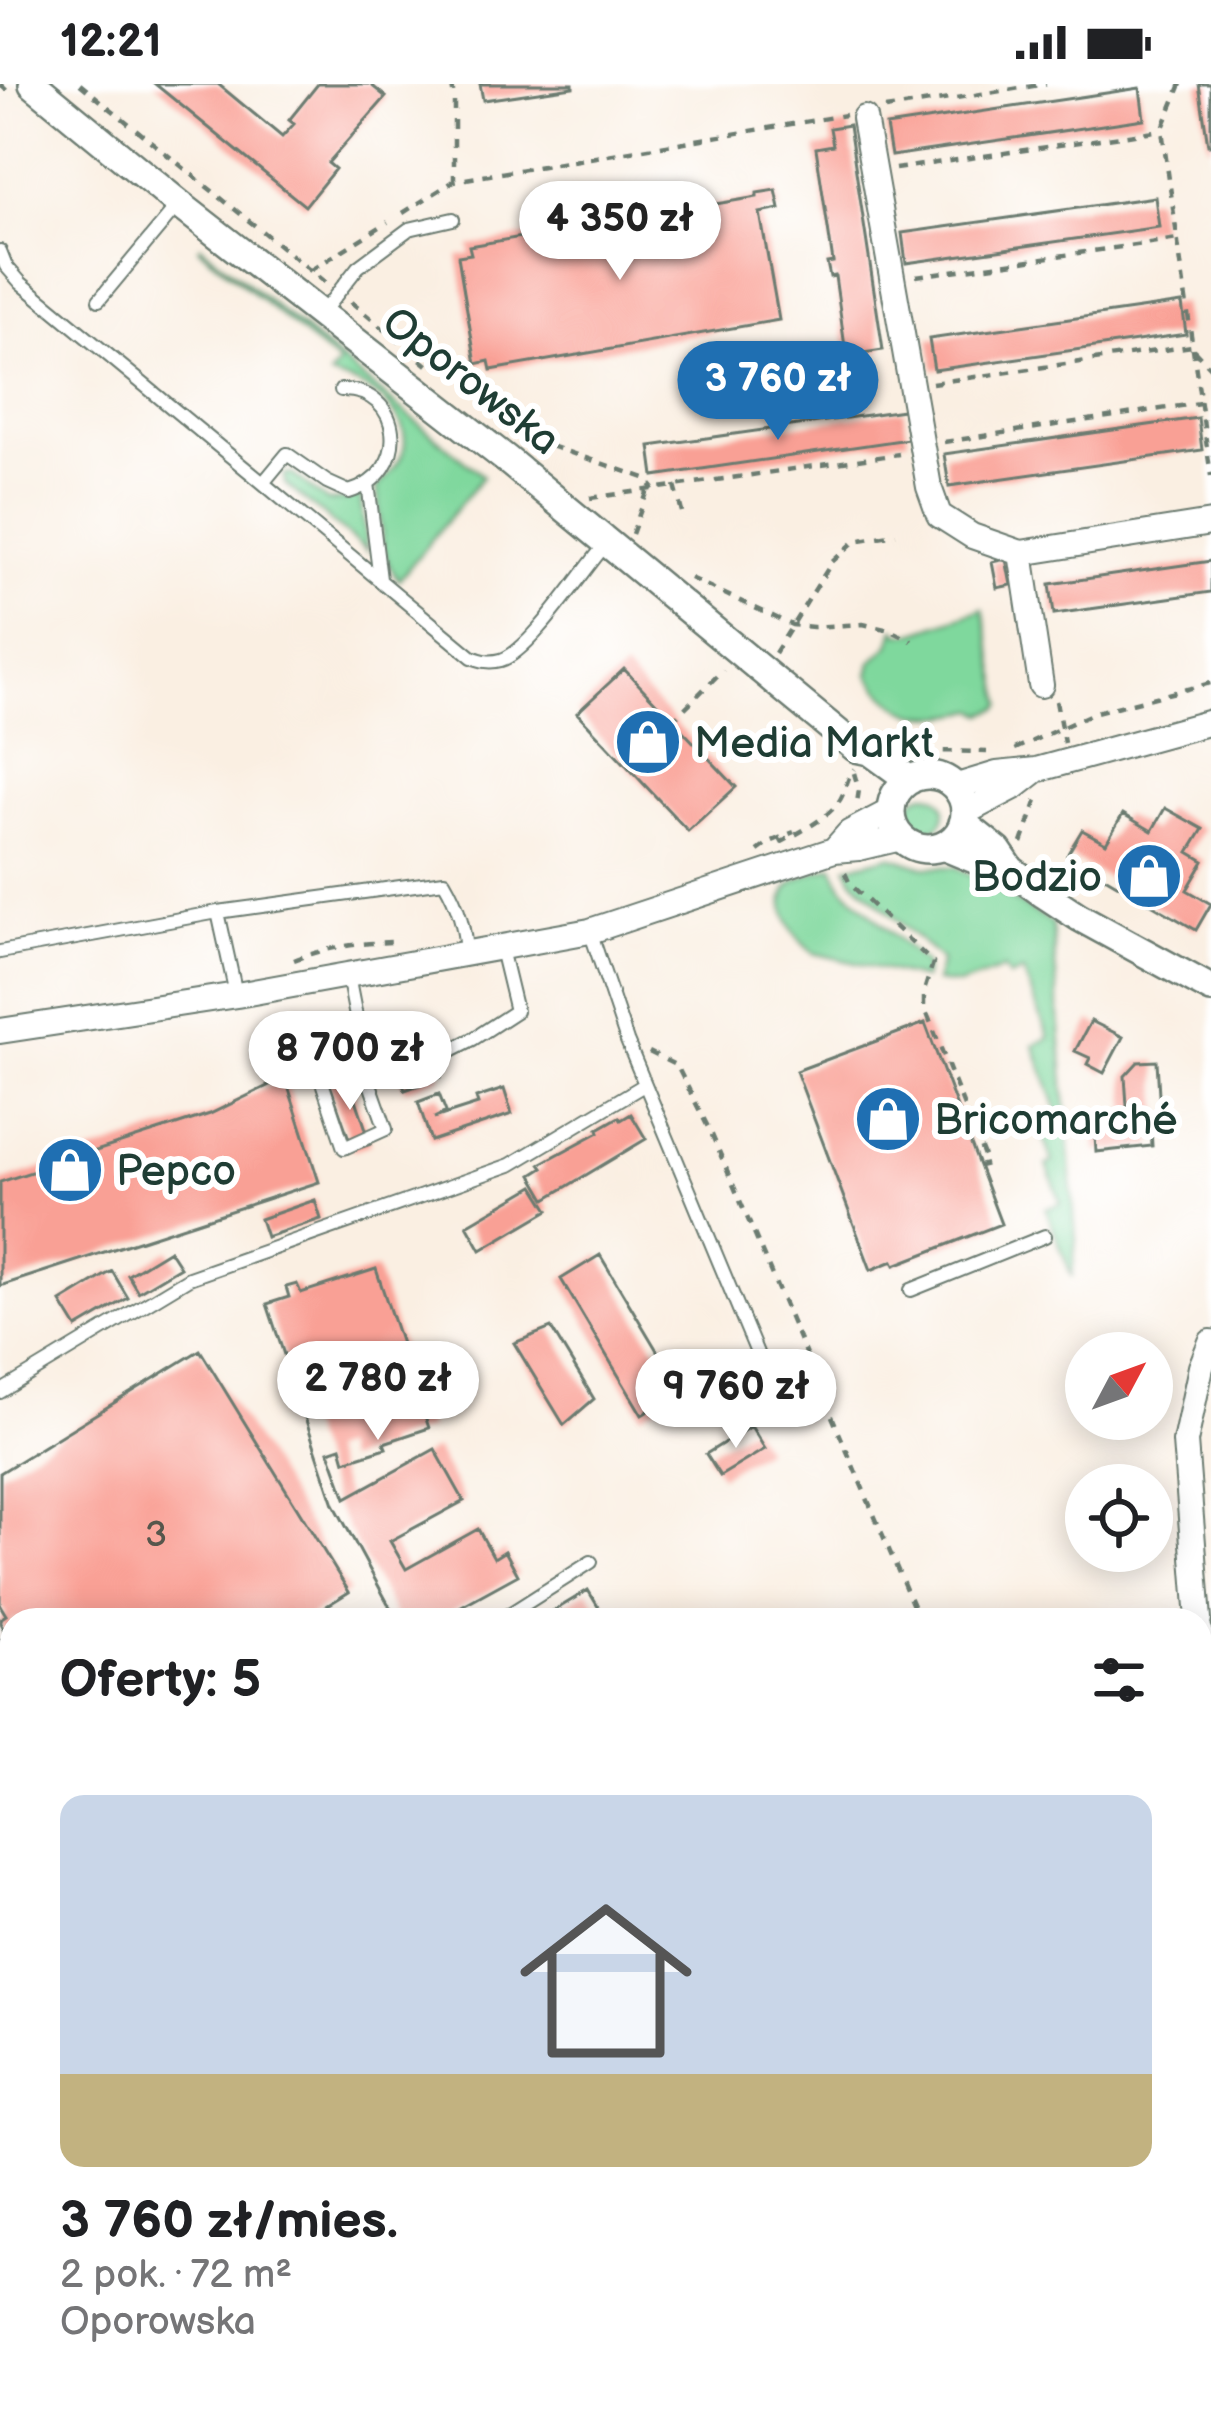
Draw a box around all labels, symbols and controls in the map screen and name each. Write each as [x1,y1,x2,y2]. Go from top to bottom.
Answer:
text: 12:21 [60,15,162,70]
pin: 4 350 zł [496,181,744,283]
text: 4 350 zł [546,196,694,243]
street label: Oporowska [372,297,569,467]
pin: 3 760 zł [654,341,902,443]
text: 3 760 zł [704,356,852,403]
shop icon: Media Markt [613,707,683,777]
place label: Media Markt [694,719,934,770]
shop icon: Bodzio [1114,841,1184,911]
place label: Bodzio [972,853,1102,904]
pin: 8 700 zł [226,1011,474,1113]
text: 8 700 zł [276,1026,424,1073]
shop icon: Bricomarché [853,1084,923,1154]
place label: Bricomarché [934,1096,1178,1147]
shop icon: Pepco [35,1135,105,1205]
place label: Pepco [116,1147,236,1198]
north arrow [1065,1332,1173,1440]
map controls [1065,1332,1173,1572]
pin: 2 780 zł [254,1341,502,1443]
pin: 9 760 zł [612,1349,860,1451]
text: 2 780 zł [304,1356,452,1403]
text: 9 760 zł [662,1364,810,1411]
button: locate [1065,1464,1173,1572]
house number: 3 [145,1514,167,1557]
icon: filters [1086,1647,1152,1713]
text: Oferty: 5 [60,1650,261,1711]
icon: home [498,1873,714,2089]
text: 3 760 zł/mies. [60,2191,398,2252]
text: 2 pok. · 72 m² [60,2252,292,2299]
text: Oporowska [60,2299,256,2346]

